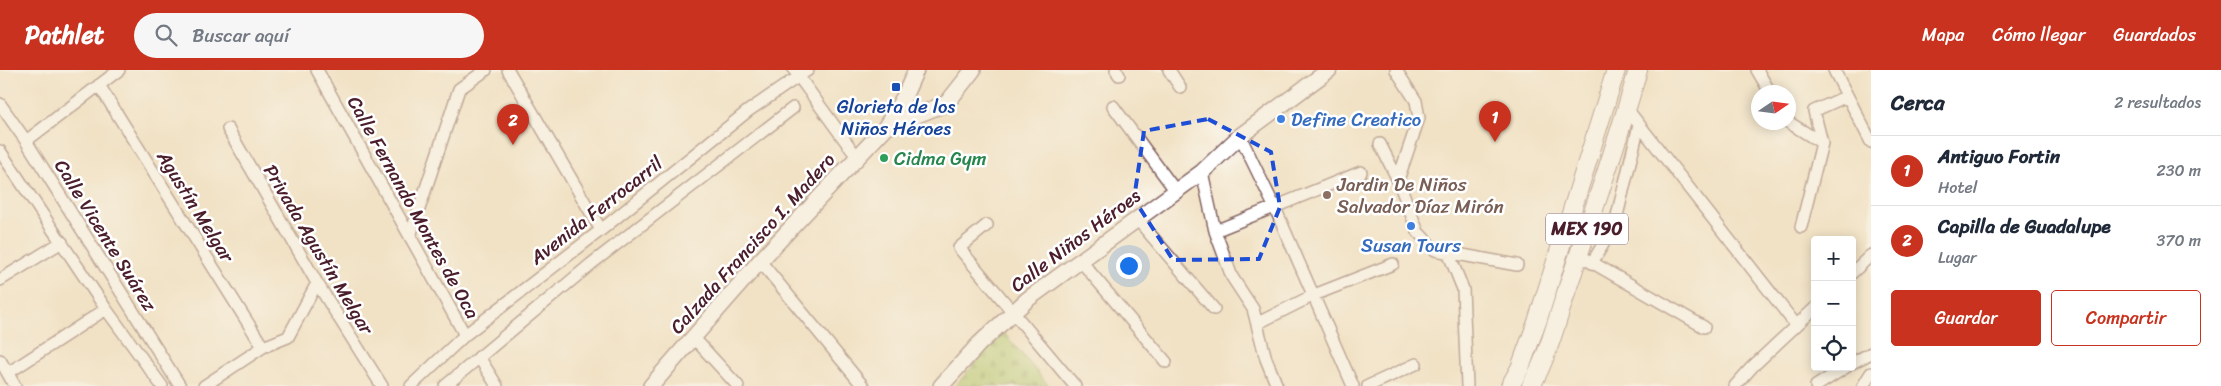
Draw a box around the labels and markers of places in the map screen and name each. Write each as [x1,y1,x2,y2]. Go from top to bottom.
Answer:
marker: Glorieta de los Niños Héroes [890,81,902,93]
place label: Glorieta de los Niños Héroes [837,90,955,145]
pin: 1 [1479,101,1511,142]
place label: Define Creatico [1291,103,1421,136]
pin: 2 [497,104,529,145]
marker: Define Creatico [1275,113,1287,125]
place label: Cidma Gym [894,142,987,175]
marker: Cidma Gym [878,152,890,164]
place label: Jardin De Niños Salvador Díaz Mirón [1336,168,1504,223]
marker: Jardin De Niños Salvador Díaz Mirón [1321,189,1333,201]
marker: Susan Tours [1405,220,1417,232]
place label: Susan Tours [1361,229,1461,262]

